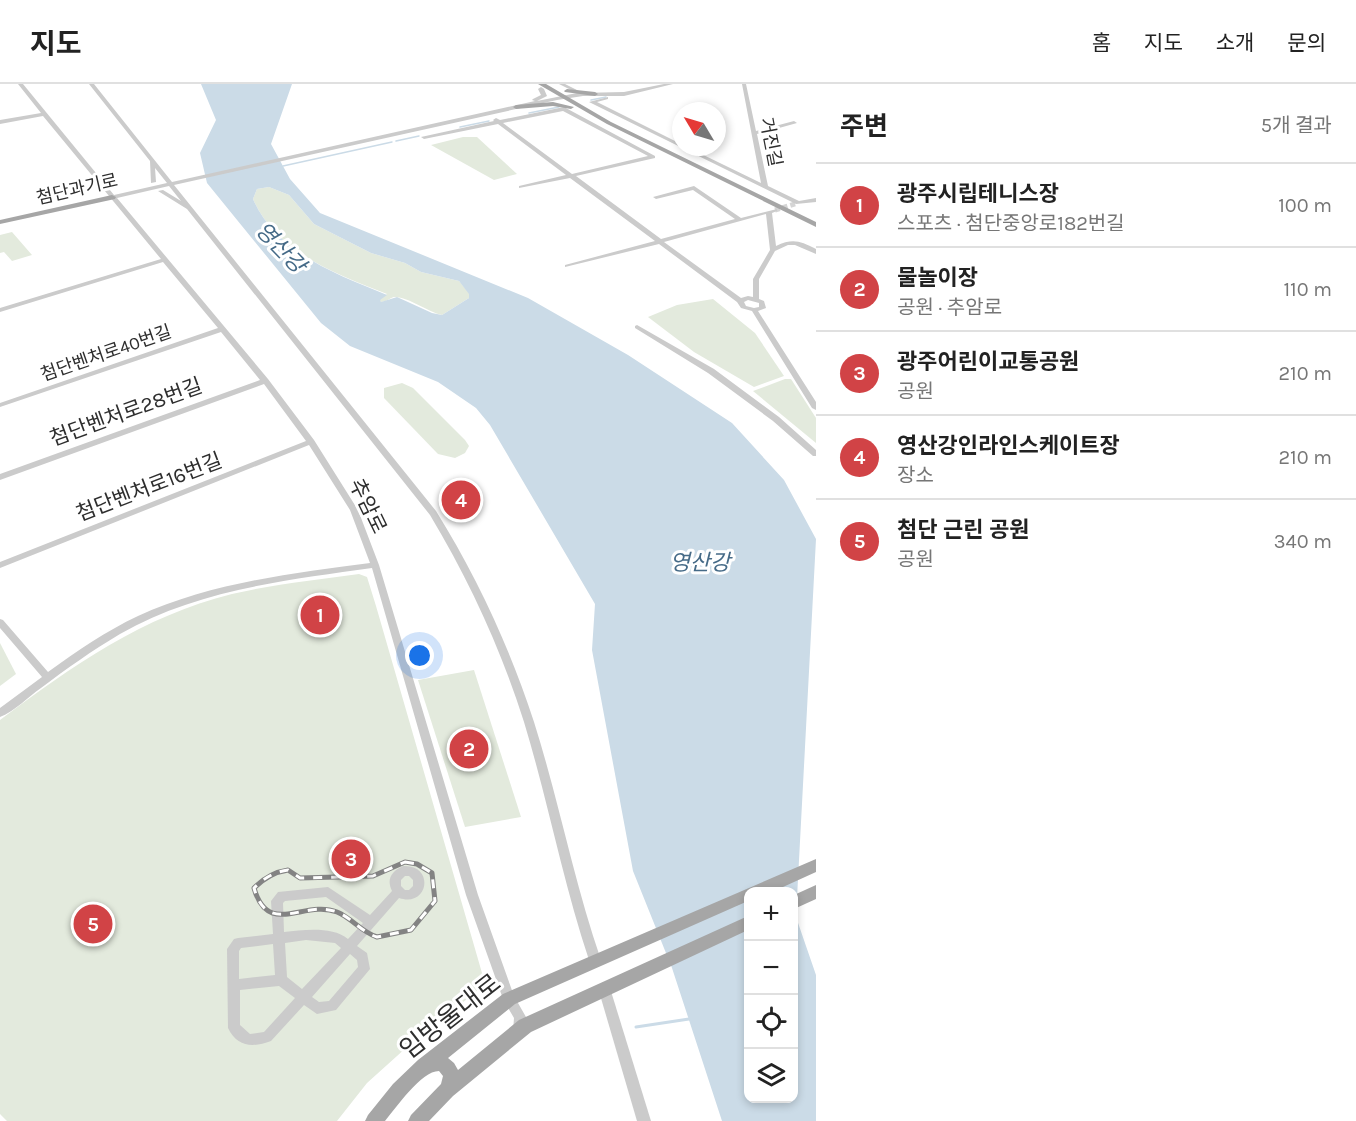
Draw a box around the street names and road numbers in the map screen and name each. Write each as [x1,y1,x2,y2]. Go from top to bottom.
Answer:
street label: 거진길 [755,116,787,168]
street label: 첨단과기로 [34,169,120,209]
street label: 첨단벤처로40번길 [38,320,174,386]
street label: 첨단벤처로28번길 [47,373,205,451]
street label: 첨단벤처로16번길 [73,448,225,526]
street label: 추암로 [345,475,391,537]
street label: 임방울대로 [394,967,507,1065]

